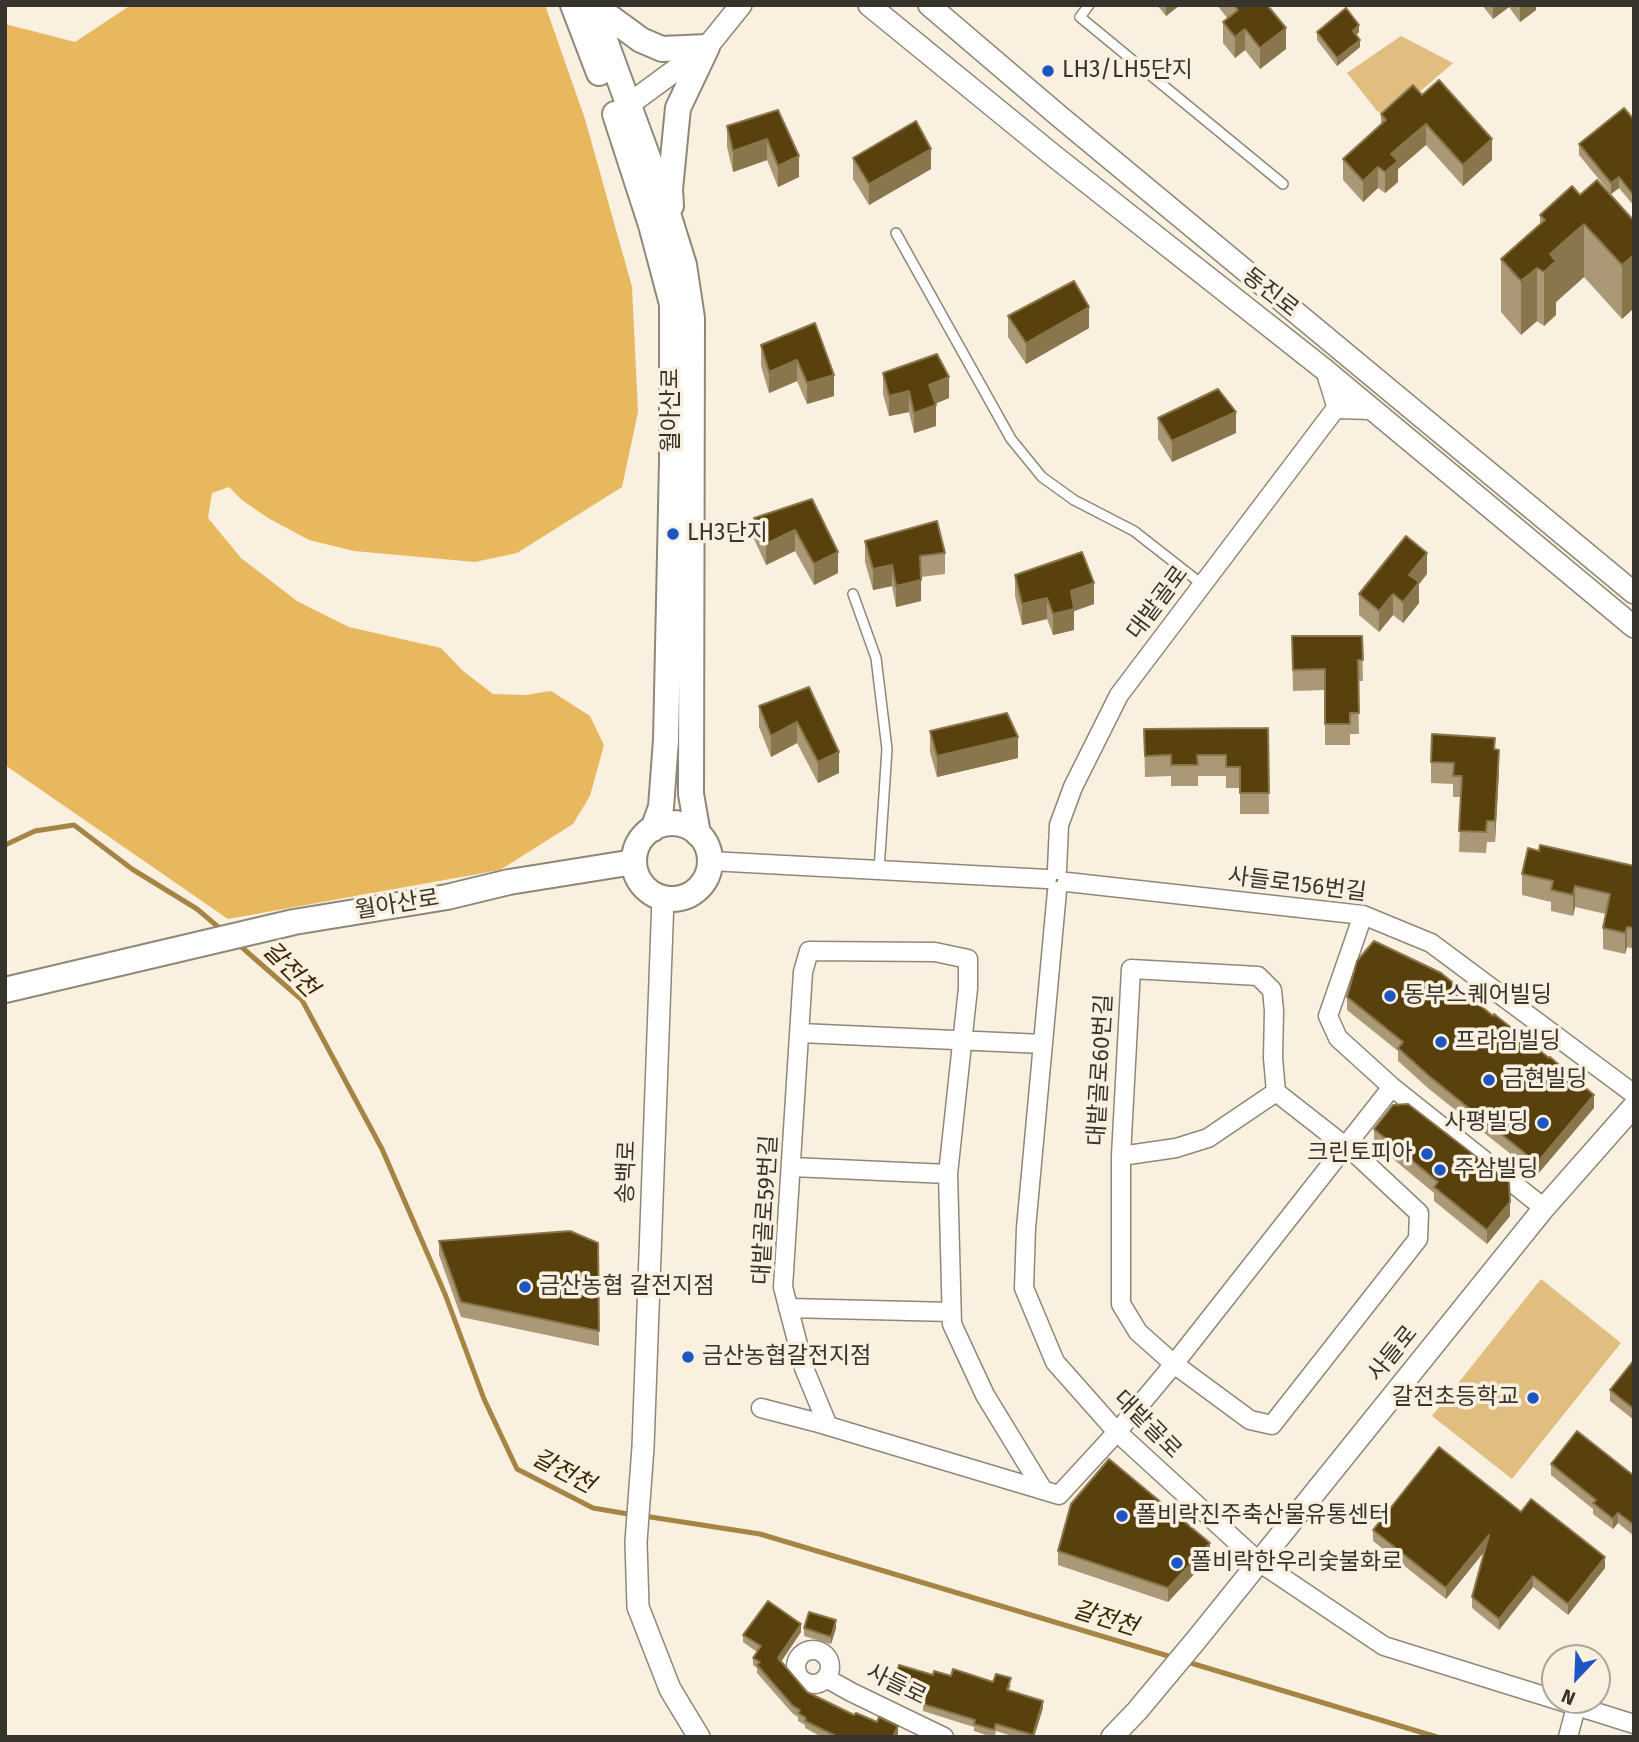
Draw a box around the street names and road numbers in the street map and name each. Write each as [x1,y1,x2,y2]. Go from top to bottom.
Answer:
street label: 동진로 [1236,263,1304,323]
street label: 월아산로 [658,368,686,452]
street label: 대밭골로 [1122,561,1194,645]
street label: 사들로156번길 [1226,863,1368,907]
street label: 월아산로 [353,885,441,925]
street label: 대밭골로60번길 [1083,993,1119,1147]
street label: 대밭골로59번길 [748,1134,784,1286]
street label: 송백로 [612,1140,642,1204]
street label: 사들로 [1362,1321,1424,1387]
street label: 대밭골로 [1107,1385,1187,1465]
street label: 사들로 [861,1659,931,1711]

